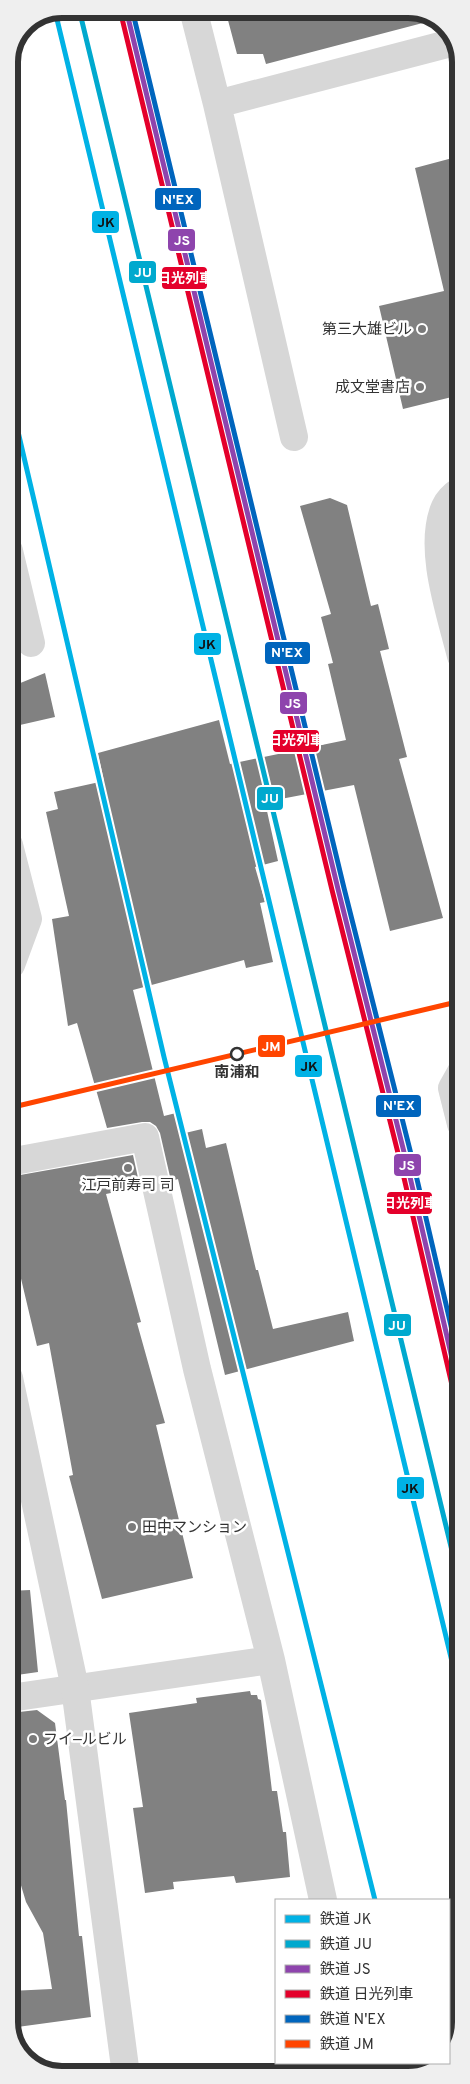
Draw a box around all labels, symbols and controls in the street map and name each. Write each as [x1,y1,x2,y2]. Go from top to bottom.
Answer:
line badge: N'EX [154,187,202,211]
text: N'EX [162,192,194,209]
line badge: JK [91,210,120,234]
text: JK [97,215,115,232]
line badge: JS [167,228,196,252]
text: JS [174,233,190,250]
line badge: JU [128,260,157,284]
text: JU [134,265,152,282]
line badge: 日光列車 [161,266,208,290]
text: 日光列車 [157,271,213,288]
place label: 第三大雄ビル [322,321,412,340]
marker: 第三大雄ビル [416,323,428,335]
place label: 成文堂書店 [335,379,410,398]
marker: 成文堂書店 [414,381,426,393]
line badge: JK [193,632,222,656]
text: JK [198,637,216,654]
line badge: N'EX [264,641,311,665]
text: N'EX [271,645,303,662]
line badge: JS [279,691,308,715]
text: JS [285,696,301,713]
line badge: 日光列車 [272,729,320,753]
text: 日光列車 [268,733,324,750]
line badge: JU [256,786,284,811]
text: JU [261,791,279,808]
line badge: JM [257,1034,286,1058]
text: JM [261,1039,281,1056]
marker: 南浦和 [230,1047,244,1061]
line badge: JK [294,1054,323,1078]
text: JK [300,1059,318,1076]
place label: 南浦和 [214,1063,260,1083]
line badge: N'EX [375,1094,422,1118]
text: N'EX [383,1098,415,1115]
line badge: JS [393,1153,422,1177]
text: JS [399,1158,415,1175]
marker: 江戸前寿司 司 [122,1162,134,1174]
place label: 江戸前寿司 司 [81,1177,175,1196]
line badge: 日光列車 [386,1191,433,1215]
text: 日光列車 [382,1196,438,1213]
line badge: JU [383,1313,412,1337]
text: JU [388,1318,406,1335]
line badge: JK [396,1476,425,1500]
text: JK [401,1481,419,1498]
place label: 田中マンション [142,1519,247,1538]
marker: 田中マンション [126,1521,138,1533]
place label: フイ―ルビル [43,1731,127,1750]
marker: フイ―ルビル [27,1733,39,1745]
legend [275,1899,450,2064]
text: 鉄道 JK [320,1911,372,1930]
text: 鉄道 JU [320,1936,372,1955]
text: 鉄道 JS [320,1961,371,1980]
text: 鉄道 日光列車 [320,1986,414,2005]
text: 鉄道 N'EX [320,2011,386,2030]
text: 鉄道 JM [320,2036,374,2055]

